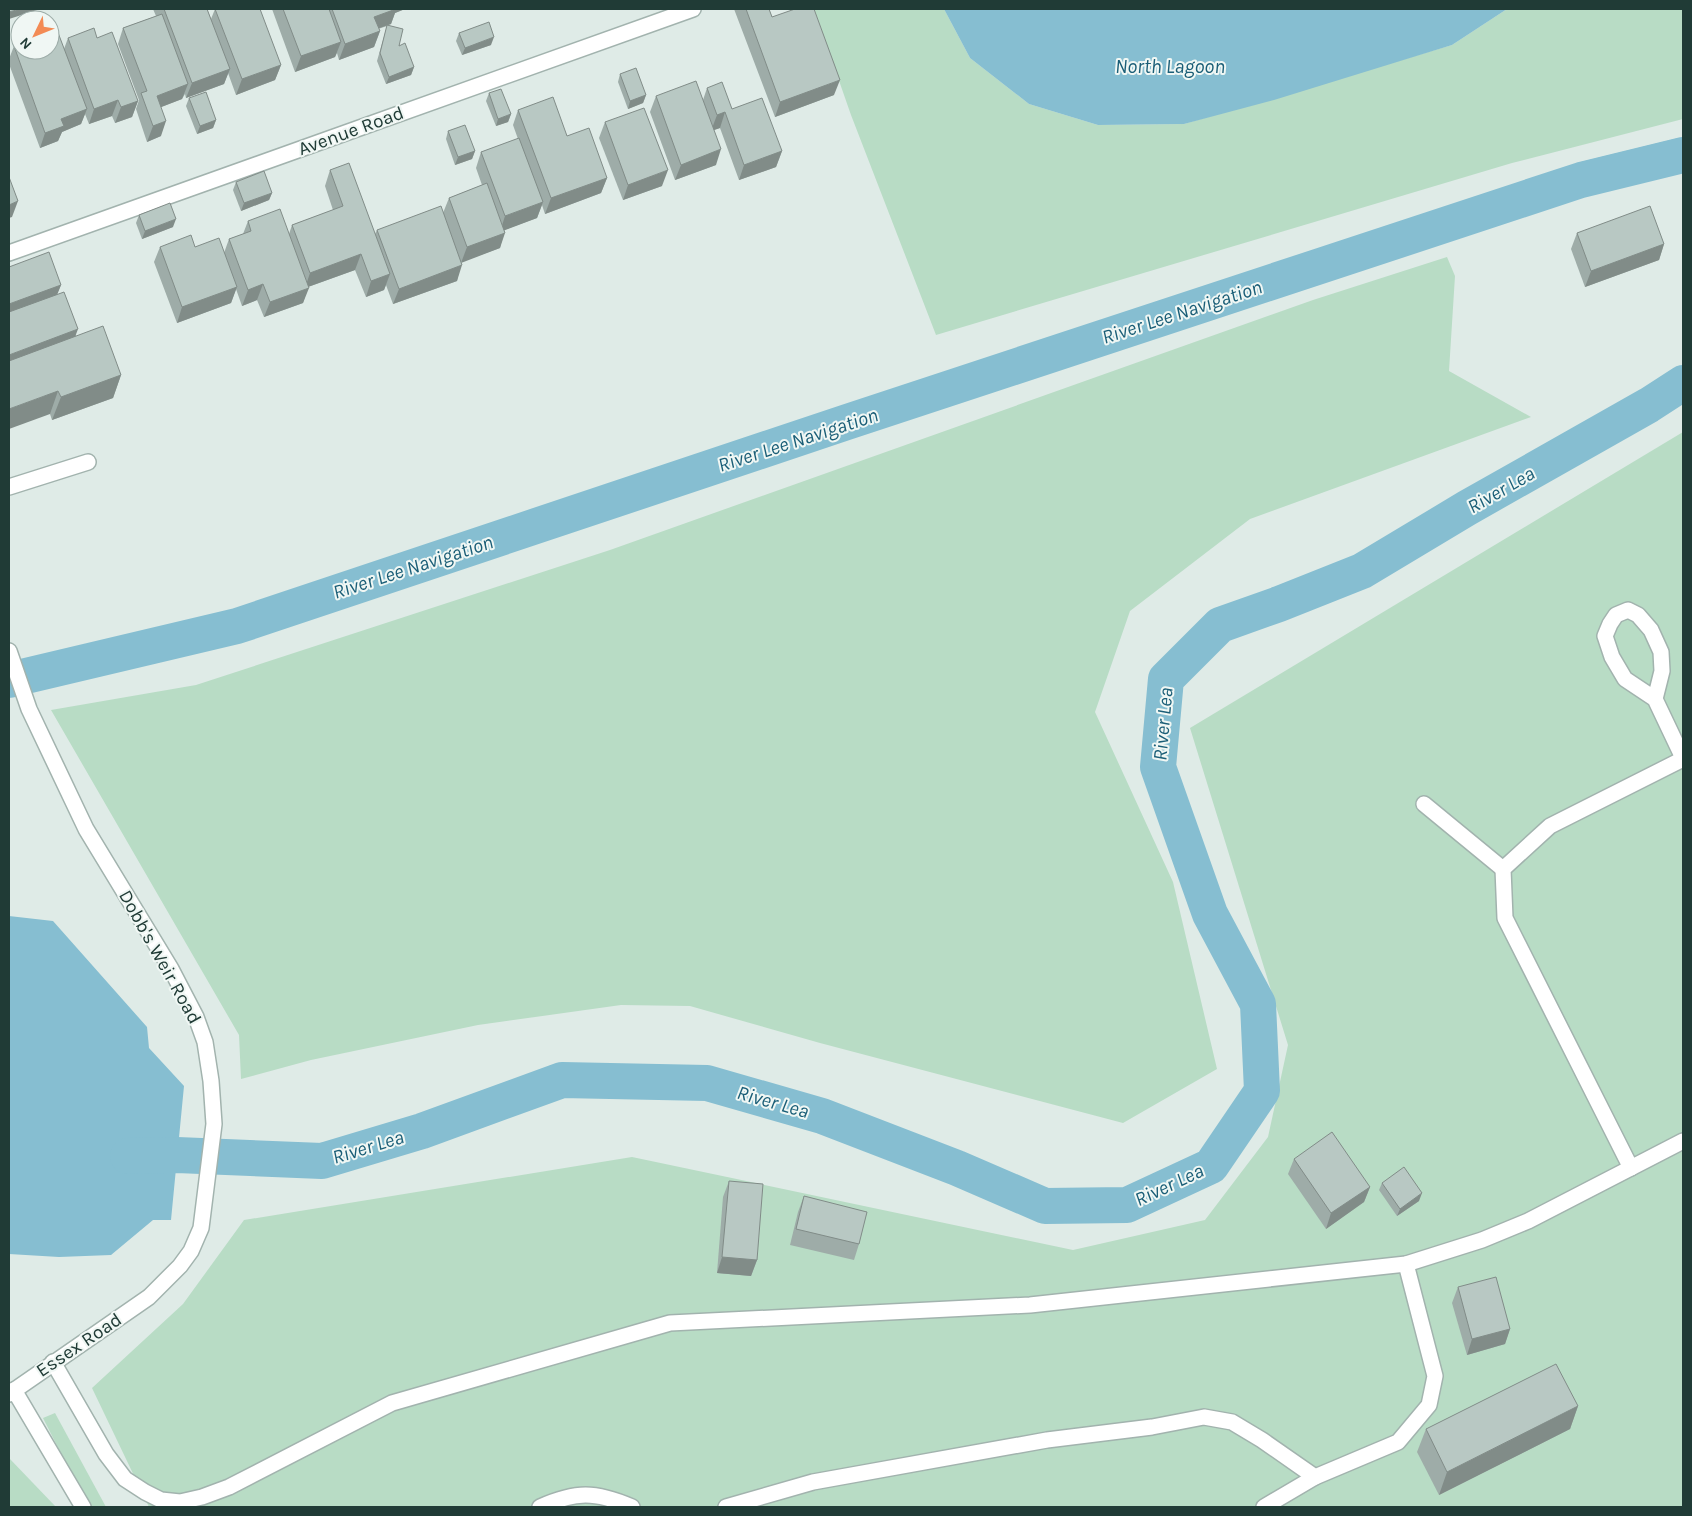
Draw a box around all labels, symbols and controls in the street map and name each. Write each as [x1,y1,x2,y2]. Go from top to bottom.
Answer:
north arrow [10,10,60,60]
text: N [16,34,36,53]
water label: North Lagoon [1115,55,1225,78]
street label: Avenue Road [295,102,407,160]
water label: River Lee Navigation [1099,275,1265,349]
water label: River Lee Navigation [715,403,881,477]
water label: River Lea [1463,462,1539,518]
water label: River Lee Navigation [330,530,496,604]
water label: River Lea [1148,686,1178,762]
street label: Dobb's Weir Road [114,886,206,1028]
water label: River Lea [734,1081,812,1123]
water label: River Lea [329,1125,407,1169]
water label: River Lea [1131,1159,1207,1211]
street label: Essex Road [32,1308,126,1382]

